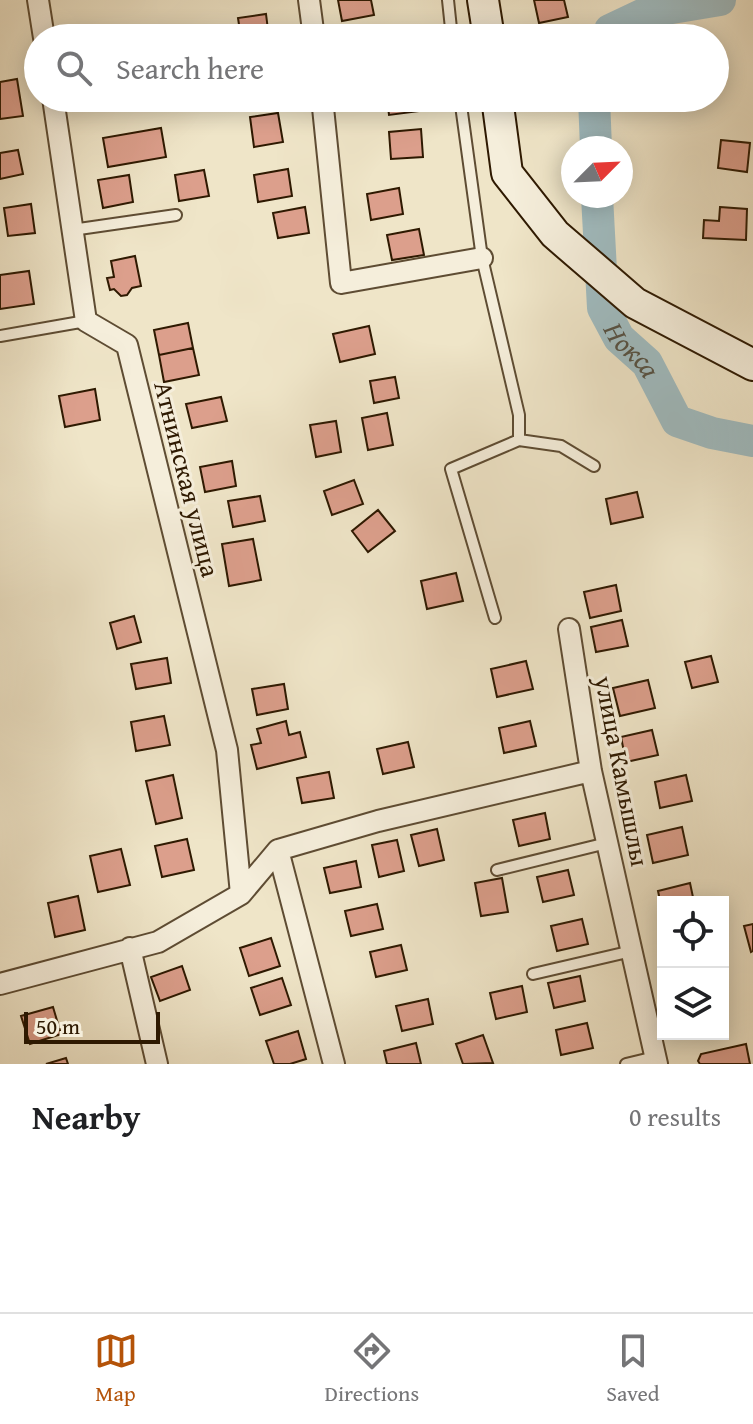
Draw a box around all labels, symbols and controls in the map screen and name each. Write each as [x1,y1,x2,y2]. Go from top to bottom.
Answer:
search box [24,24,729,112]
icon: search [52,46,96,90]
text: Search here [116,46,264,90]
north arrow [561,136,633,208]
water label: Нокса [594,314,672,384]
street label: Атнинская улица [144,377,231,581]
street label: улица Камышлы [585,671,660,869]
map controls [657,896,729,1040]
button: locate [657,896,729,968]
button: layers [657,968,729,1040]
scale bar [24,1008,160,1044]
text: 50 m [36,1010,80,1042]
text: Nearby [32,1092,141,1141]
text: 0 results [629,1097,721,1136]
tab: Map [94,1329,138,1409]
tab: Directions [325,1329,419,1409]
tab: Saved [606,1329,659,1409]

